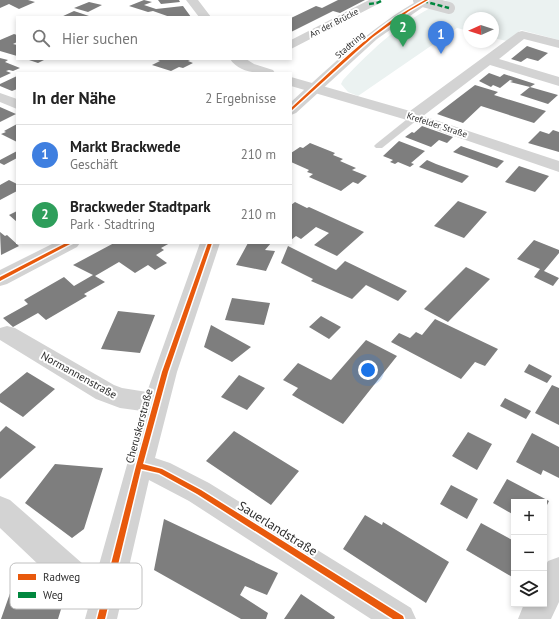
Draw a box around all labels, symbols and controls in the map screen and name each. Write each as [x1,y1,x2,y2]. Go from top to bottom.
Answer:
street label: An der Brücke [307,5,360,40]
north arrow [463,12,499,48]
pin: 2 [390,14,416,47]
search box [16,16,292,60]
pin: 1 [428,21,454,54]
icon: search [30,27,52,49]
text: Hier suchen [62,29,138,48]
street label: Stadtring [333,29,367,60]
text: In der Nähe [32,87,116,109]
text: 2 Ergebnisse [205,90,276,107]
street label: Krefelder Straße [406,110,469,140]
text: Markt Brackwede [70,137,181,156]
text: 1 [41,146,49,163]
text: 210 m [241,146,276,163]
text: Geschäft [70,156,118,173]
text: Brackweder Stadtpark [70,197,211,216]
text: 2 [41,206,49,223]
text: 210 m [241,206,276,223]
text: Park · Stadtring [70,216,155,233]
street label: Normannenstraße [39,348,120,402]
your location [358,360,378,380]
street label: Cheruskerstraße [122,387,156,465]
street label: Sauerlandstraße [235,497,321,560]
map controls [511,499,547,607]
button: + [511,499,547,535]
button: − [511,535,547,571]
legend [10,563,142,609]
text: Radweg [43,570,80,584]
button: layers [511,571,547,607]
text: Weg [43,588,63,602]

